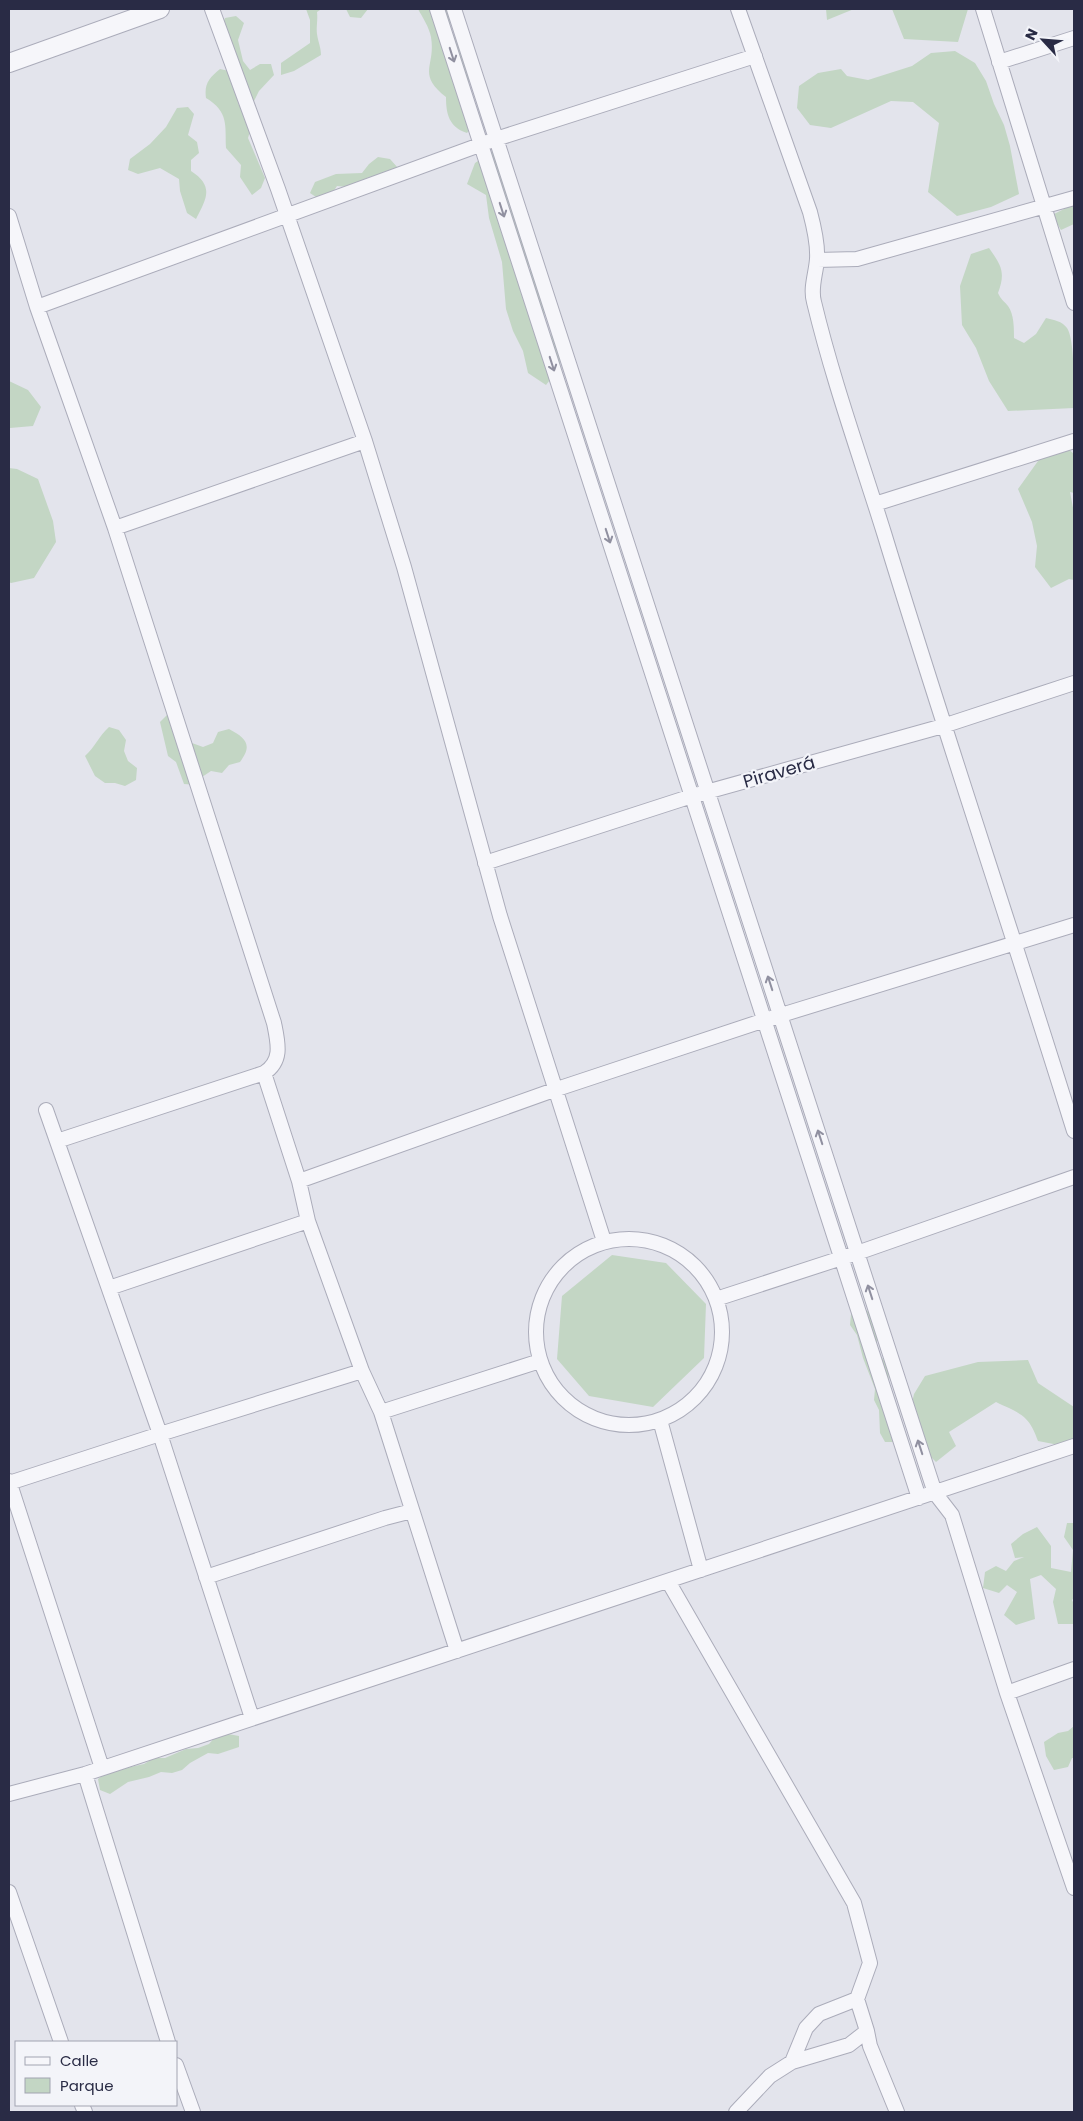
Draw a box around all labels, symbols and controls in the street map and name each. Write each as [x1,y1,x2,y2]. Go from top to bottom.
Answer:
north arrow [1018,15,1068,65]
text: N [1020,25,1043,43]
one-way arrow [448,47,458,63]
one-way arrow [498,201,508,217]
one-way arrow [548,356,558,372]
one-way arrow [604,527,613,543]
street label: Piraverá [740,749,818,794]
one-way arrow [764,975,774,991]
one-way arrow [815,1130,824,1146]
one-way arrow [865,1285,874,1300]
one-way arrow [915,1439,924,1455]
legend [15,2041,178,2106]
text: Calle [60,2050,98,2071]
text: Parque [60,2075,113,2096]

